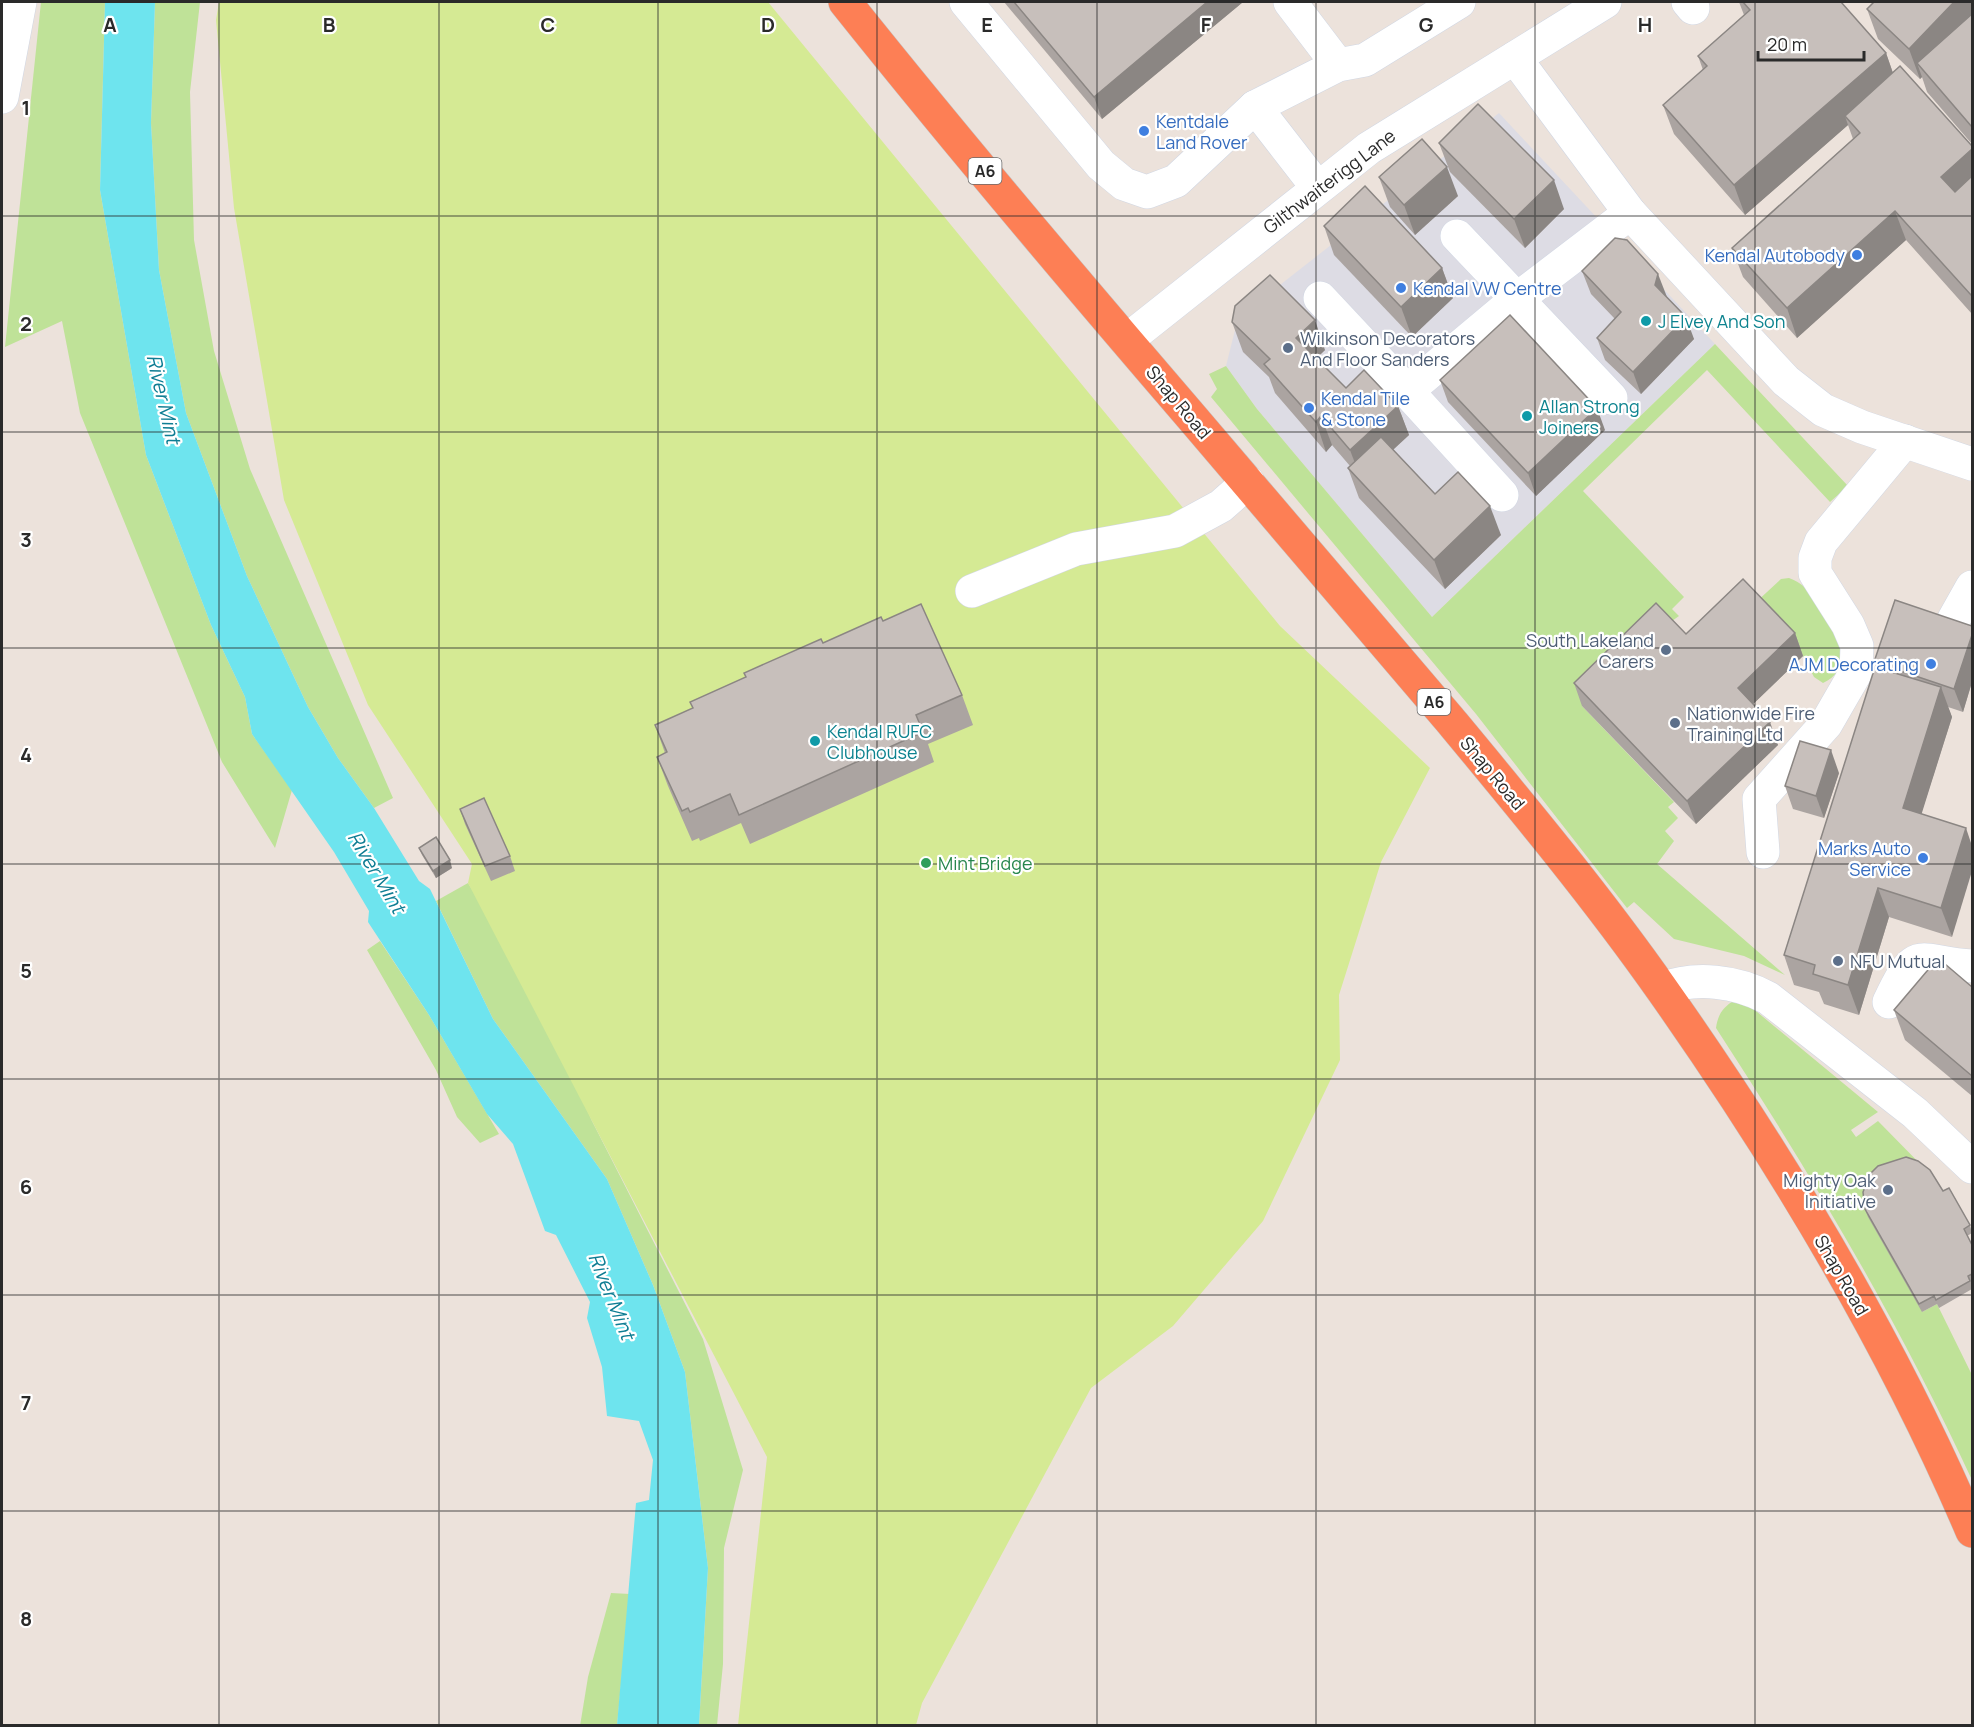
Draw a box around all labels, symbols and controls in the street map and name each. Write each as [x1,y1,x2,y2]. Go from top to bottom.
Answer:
text: A [103,11,117,38]
text: B [323,11,336,38]
text: C [541,11,555,38]
text: D [761,11,775,38]
text: E [981,11,993,38]
text: F [1201,11,1212,38]
text: G [1419,11,1434,38]
text: H [1638,11,1652,38]
scale bar [1758,24,1864,62]
text: 20 m [1767,32,1807,56]
text: 1 [22,94,30,121]
place label: Kentdale Land Rover [1156,109,1248,154]
street label: Gilthwaiterigg Lane [1258,123,1400,239]
marker: Kentdale Land Rover [1137,124,1151,138]
road number: A6 [968,158,1002,184]
place label: Kendal Autobody [1705,243,1845,267]
marker: Kendal Autobody [1850,248,1864,262]
place label: Kendal VW Centre [1413,276,1561,300]
marker: Kendal VW Centre [1394,281,1408,295]
place label: J Elvey And Son [1658,309,1785,333]
text: 2 [20,310,32,337]
marker: J Elvey And Son [1639,314,1653,328]
place label: Wilkinson Decorators And Floor Sanders [1300,326,1475,371]
marker: Wilkinson Decorators And Floor Sanders [1281,341,1295,355]
water label: River Mint [141,351,188,448]
street label: Shap Road [1141,360,1217,444]
place label: Kendal Tile & Stone [1321,386,1410,431]
place label: Allan Strong Joiners [1539,394,1640,439]
marker: Kendal Tile & Stone [1302,401,1316,415]
marker: Allan Strong Joiners [1520,409,1534,423]
text: 3 [20,526,32,553]
place label: South Lakeland Carers [1526,628,1654,673]
marker: South Lakeland Carers [1659,643,1673,657]
place label: AJM Decorating [1789,652,1919,676]
marker: AJM Decorating [1924,657,1938,671]
road number: A6 [1418,689,1450,715]
place label: Nationwide Fire Training Ltd [1687,701,1815,746]
marker: Nationwide Fire Training Ltd [1668,716,1682,730]
place label: Kendal RUFC Clubhouse [827,719,932,764]
street label: Shap Road [1455,731,1531,815]
marker: Kendal RUFC Clubhouse [808,734,822,748]
text: 4 [20,741,32,768]
water label: River Mint [342,826,413,920]
place label: Marks Auto Service [1818,836,1911,881]
place label: Mint Bridge [938,851,1032,875]
marker: Marks Auto Service [1916,851,1930,865]
marker: Mint Bridge [919,856,933,870]
place label: NFU Mutual [1850,949,1946,973]
marker: NFU Mutual [1831,954,1845,968]
text: 5 [20,957,32,984]
place label: Mighty Oak Initiative [1783,1168,1877,1213]
text: 6 [20,1173,32,1200]
marker: Mighty Oak Initiative [1881,1183,1895,1197]
street label: Shap Road [1809,1231,1875,1319]
water label: River Mint [582,1249,642,1345]
text: 7 [21,1389,31,1416]
text: 8 [20,1605,32,1632]

